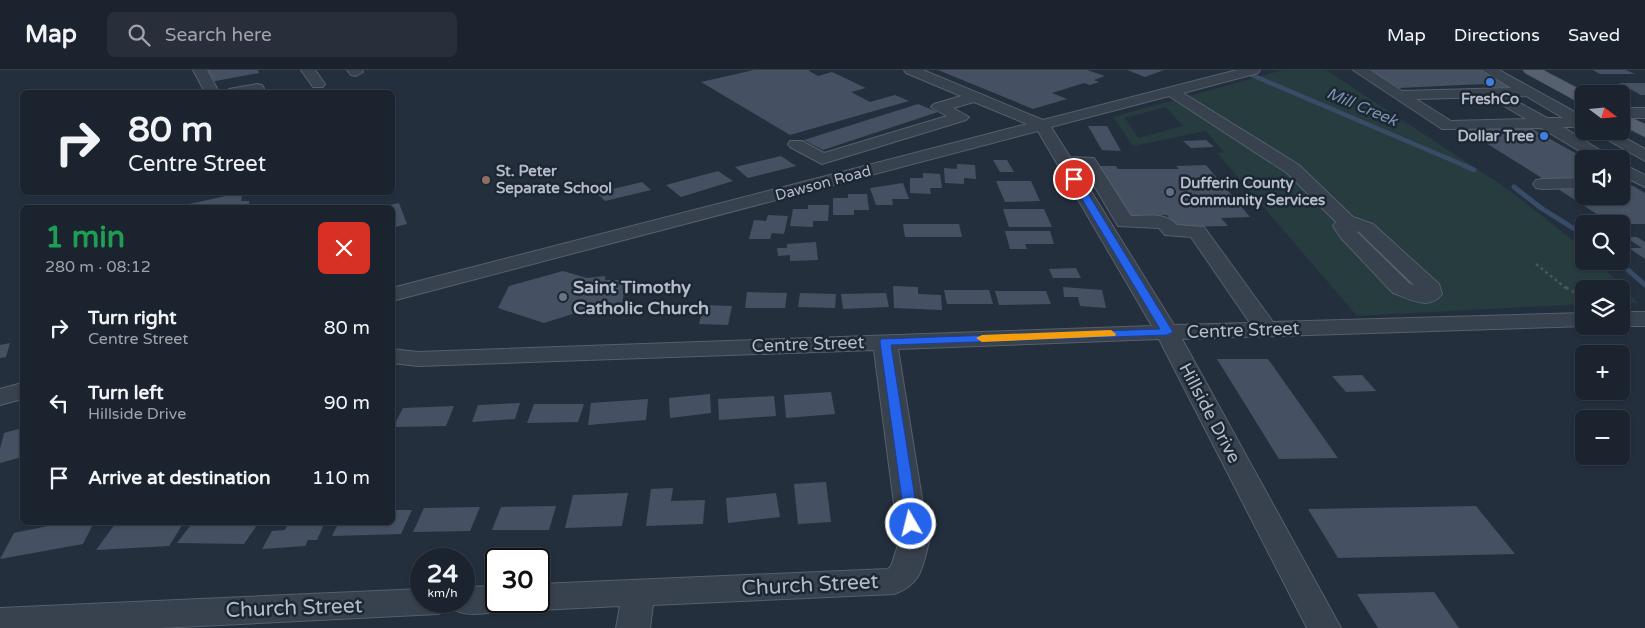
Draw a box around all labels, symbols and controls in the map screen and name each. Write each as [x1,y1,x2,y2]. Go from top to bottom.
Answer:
search box [107,12,457,57]
text: Map [25,20,77,49]
icon: search [125,21,153,49]
text: Search here [165,24,272,46]
text: Map [1387,24,1426,46]
text: Directions [1454,24,1540,46]
text: Saved [1568,24,1620,46]
marker: FreshCo [1484,76,1496,88]
water label: Mill Creek [1324,83,1402,131]
north arrow [1575,85,1630,140]
map controls [1575,85,1630,465]
place label: FreshCo [1461,90,1519,108]
text: 80 m [128,109,213,151]
icon: right [45,110,110,175]
place label: Dollar Tree [1458,127,1534,145]
marker: Dollar Tree [1538,130,1550,142]
button: sound [1575,150,1630,205]
text: Centre Street [128,151,266,177]
pin [1053,158,1095,200]
place label: St. Peter Separate School [496,162,612,198]
street label: Dawson Road [773,162,873,204]
icon: arrive [1060,165,1088,193]
marker: St. Peter Separate School [480,174,492,186]
place label: Dufferin County Community Services [1180,174,1325,210]
marker: Dufferin County Community Services [1164,186,1176,198]
button: search [1575,215,1630,270]
text: 1 min [45,219,125,256]
button: close [318,222,370,274]
text: 280 m · 08:12 [45,257,151,277]
place label: Saint Timothy Catholic Church [573,276,709,319]
button: layers [1575,280,1630,335]
marker: Saint Timothy Catholic Church [557,291,569,303]
text: Turn right [88,307,176,329]
icon: right [45,314,73,342]
text: 80 m [324,317,370,339]
street label: Centre Street [1186,317,1300,343]
text: Centre Street [88,329,188,349]
street label: Centre Street [751,331,865,357]
button: + [1575,345,1630,400]
street label: Hillside Drive [1174,359,1246,467]
text: Turn left [88,382,164,404]
icon: left [45,389,73,417]
text: 90 m [324,392,370,414]
text: Hillside Drive [88,404,186,424]
button: − [1575,410,1630,465]
icon: arrive [45,464,73,492]
text: Arrive at destination [88,467,271,489]
text: 110 m [312,467,370,489]
position arrow [884,497,936,549]
speed limit sign: 30 [485,548,550,613]
text: 24 [427,559,458,589]
street label: Church Street [741,569,879,601]
text: km/h [427,586,458,600]
street label: Church Street [225,593,363,623]

